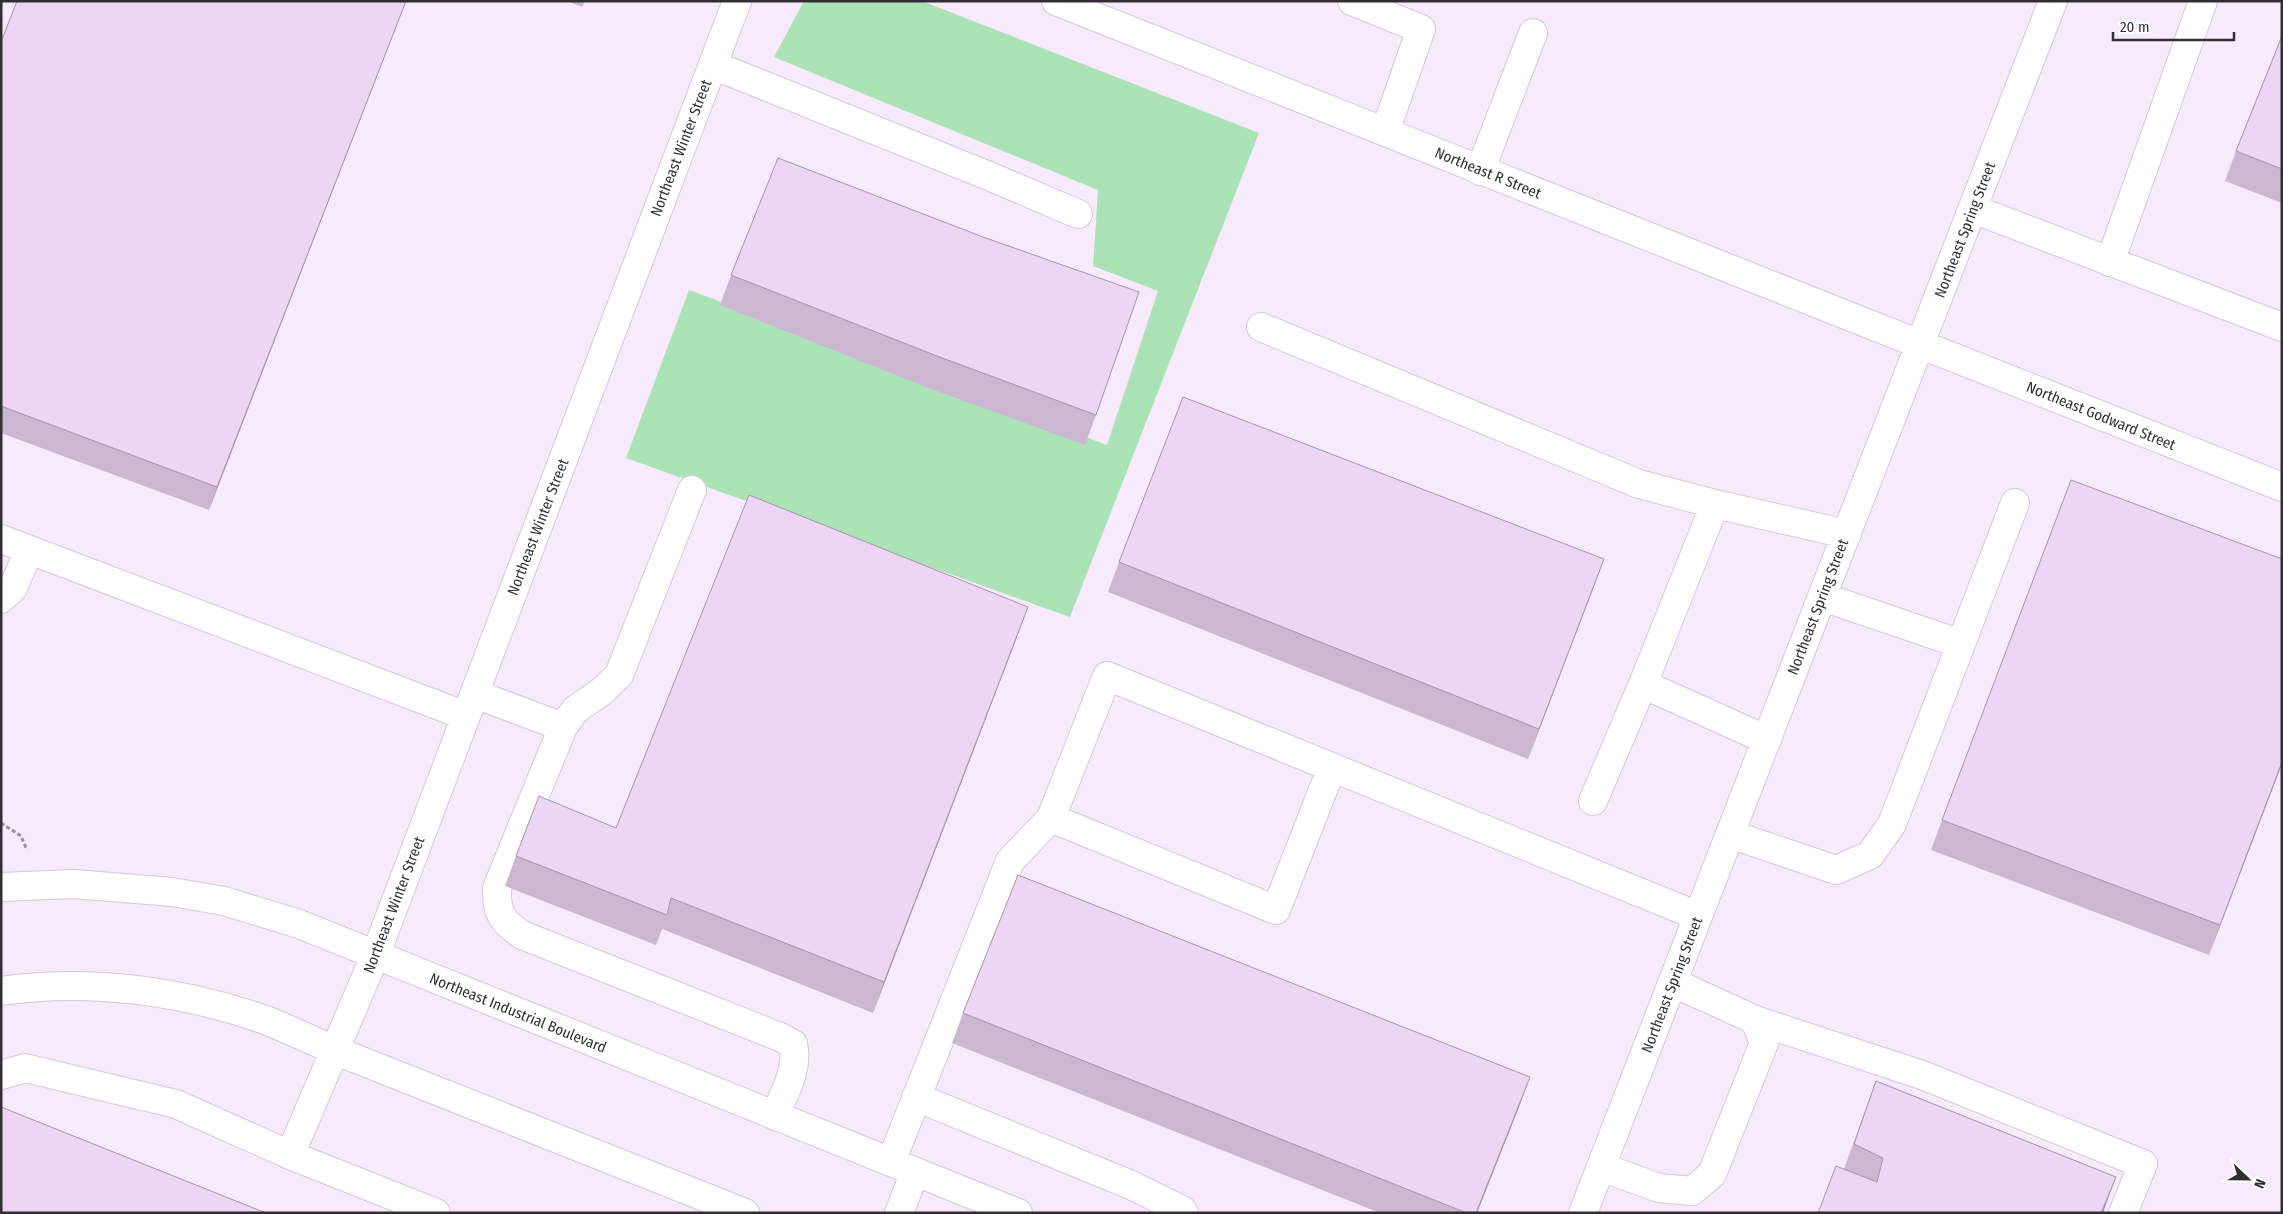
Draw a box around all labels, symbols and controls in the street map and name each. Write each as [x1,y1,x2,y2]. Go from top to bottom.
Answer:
scale bar [2113,10,2234,42]
text: 20 m [2120,18,2150,36]
street label: Northeast Winter Street [647,77,715,219]
street label: Northeast R Street [1432,143,1544,203]
street label: Northeast Spring Street [1931,159,1999,301]
street label: Northeast Godward Street [2024,378,2178,454]
street label: Northeast Winter Street [504,456,572,598]
street label: Northeast Spring Street [1784,536,1852,678]
street label: Northeast Winter Street [360,834,428,976]
street label: Northeast Spring Street [1638,914,1706,1056]
street label: Northeast Industrial Boulevard [427,969,609,1057]
north arrow [2223,1154,2273,1204]
text: N [2250,1177,2269,1191]

